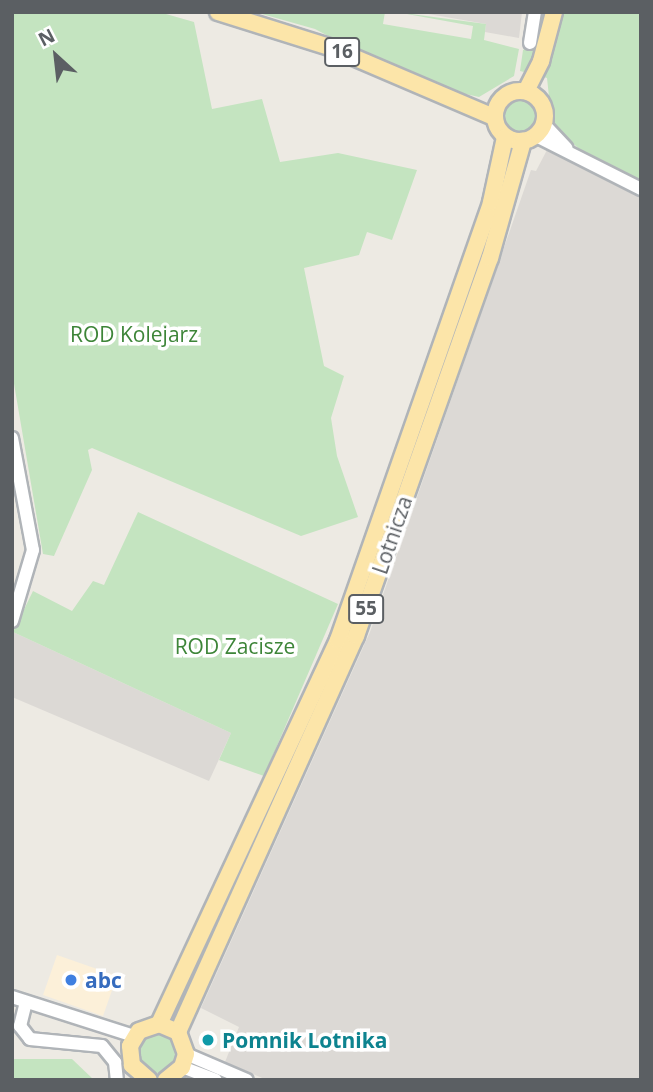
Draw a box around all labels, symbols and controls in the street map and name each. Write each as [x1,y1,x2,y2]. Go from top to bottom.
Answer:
north arrow [21,21,91,91]
text: N [34,22,59,52]
road number: 16 [323,36,361,68]
park label: ROD Kolejarz [70,321,198,347]
street label: Lotnicza [367,493,417,577]
road number: 55 [347,594,385,624]
park label: ROD Zacisze [175,633,295,659]
place label: abc [85,967,122,993]
marker: abc [63,972,79,988]
place label: Pomnik Lotnika [222,1027,387,1053]
marker: Pomnik Lotnika [200,1032,216,1048]

